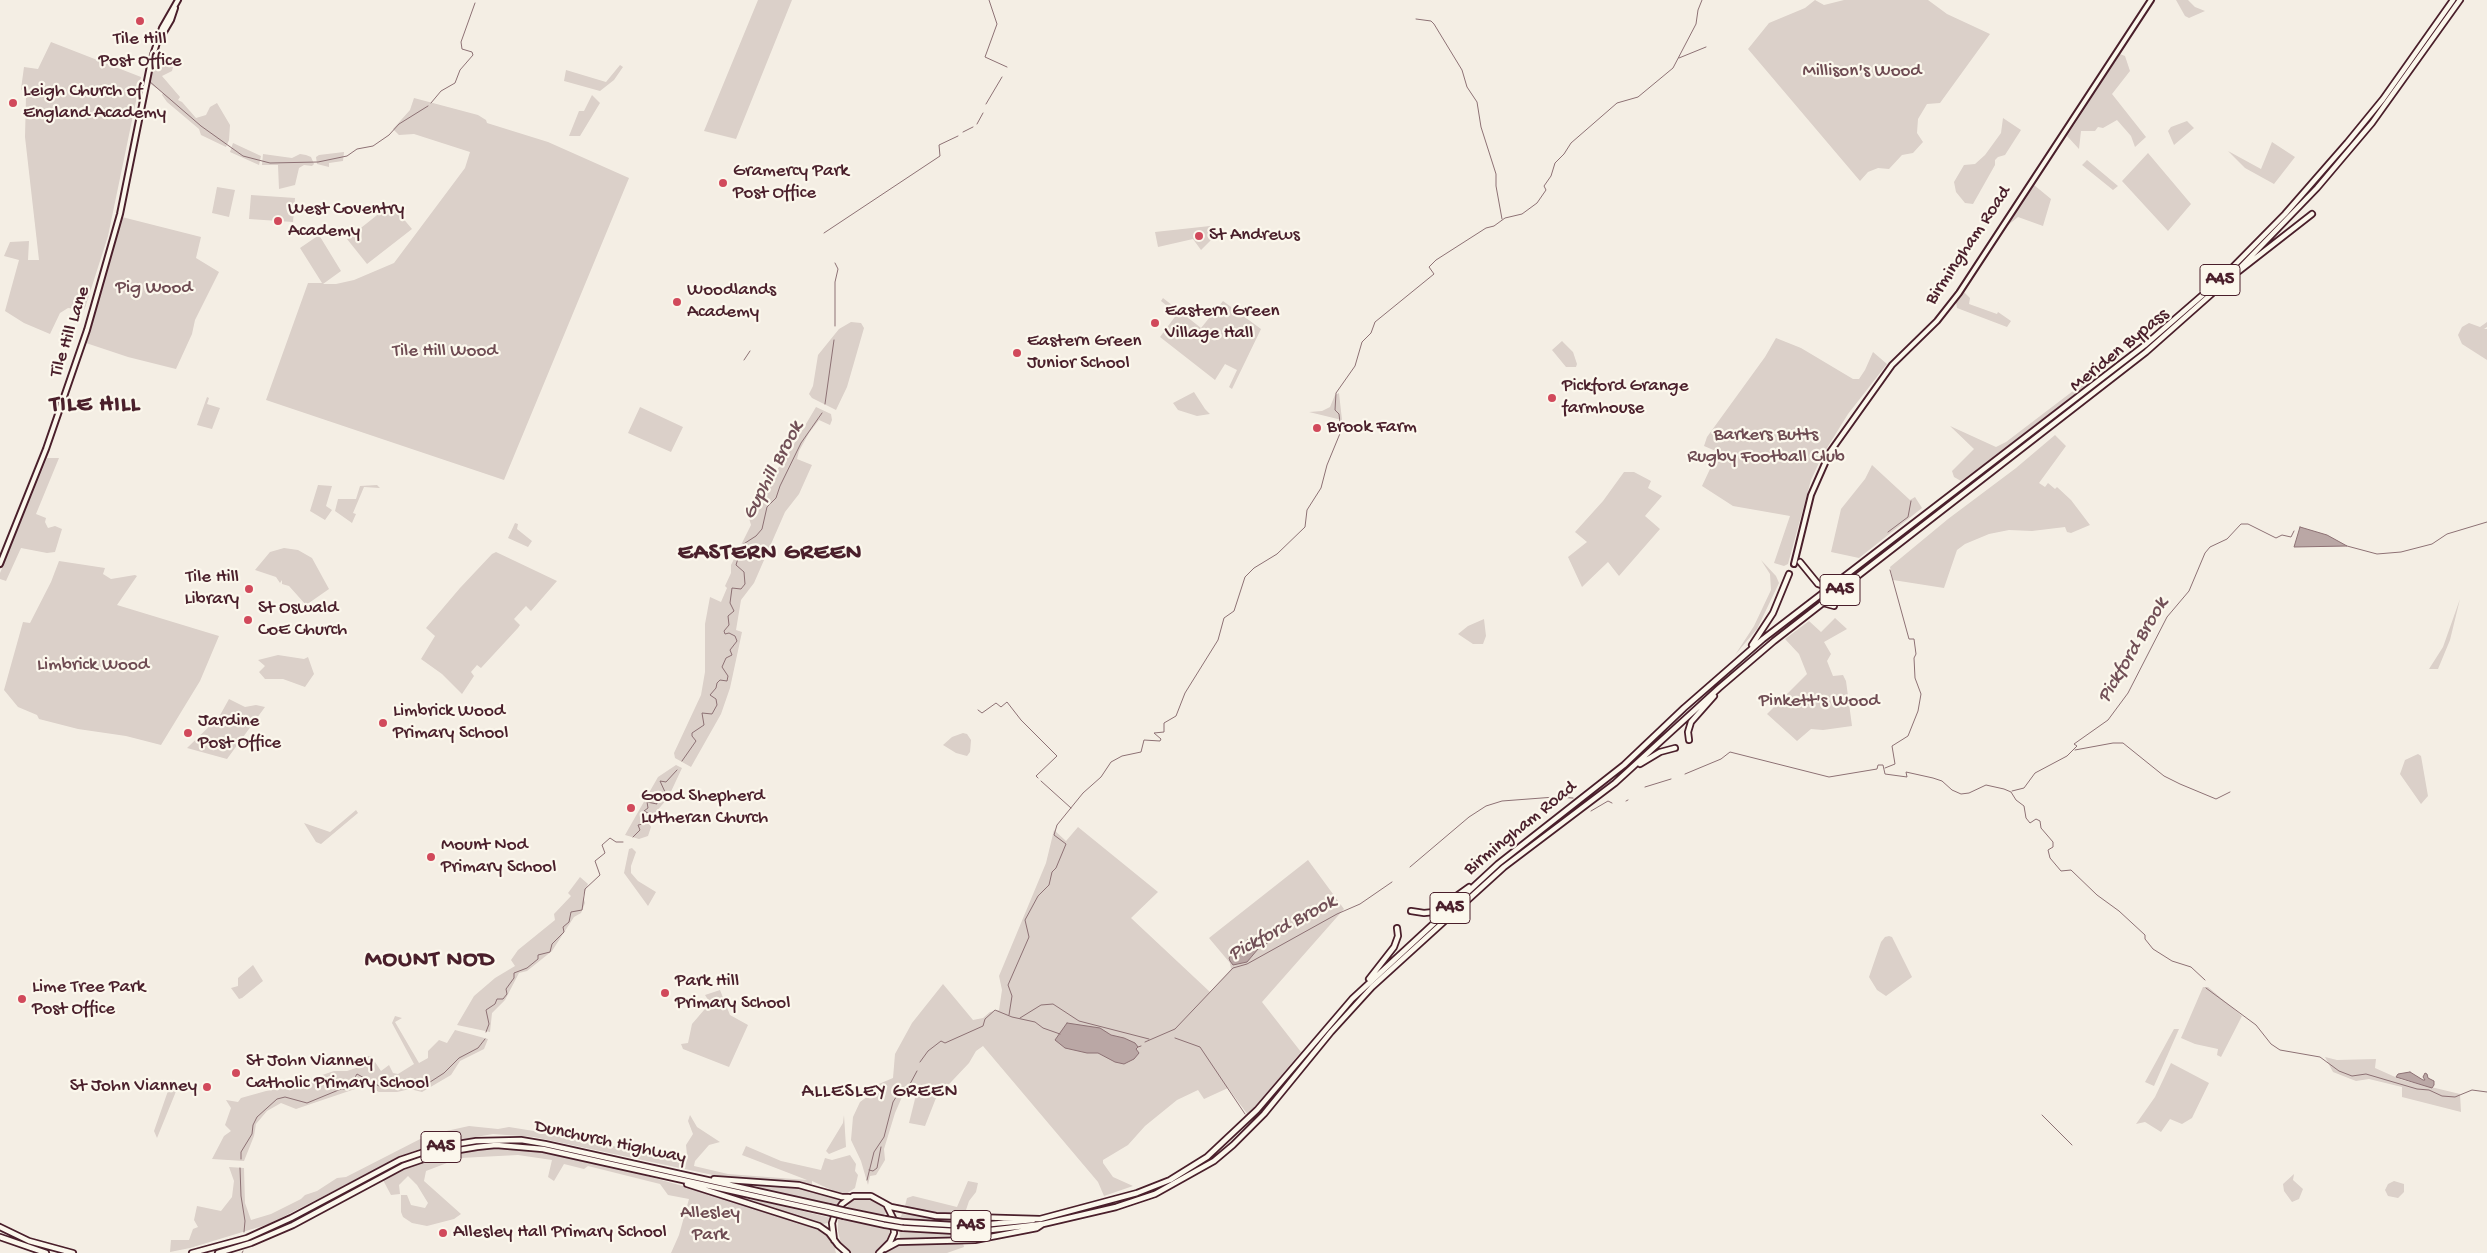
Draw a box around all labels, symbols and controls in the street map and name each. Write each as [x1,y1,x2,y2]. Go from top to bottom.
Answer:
marker: Tile Hill Post Office [134,15,146,27]
place label: Tile Hill Post Office [98,29,182,73]
park label: Millison's Wood [1802,61,1922,83]
place label: Leigh Church of England Academy [23,81,166,125]
marker: Leigh Church of England Academy [7,97,19,109]
place label: Gramercy Park Post Office [733,161,849,205]
marker: Gramercy Park Post Office [717,177,729,189]
street label: Birmingham Road [1921,182,2017,310]
place label: West Coventry Academy [288,199,404,243]
marker: West Coventry Academy [272,215,284,227]
place label: St Andrews [1209,225,1300,247]
marker: St Andrews [1193,230,1205,242]
road number: A45 [2200,264,2240,296]
park label: Pig Wood [116,278,192,300]
place label: Woodlands Academy [687,280,776,324]
street label: Tile Hill Lane [46,284,96,380]
marker: Woodlands Academy [671,296,683,308]
place label: Eastern Green Village Hall [1165,301,1280,345]
street label: Meriden Bypass [2066,304,2174,398]
marker: Eastern Green Village Hall [1149,317,1161,329]
place label: Eastern Green Junior School [1027,331,1142,375]
park label: Tile Hill Wood [393,341,497,363]
marker: Eastern Green Junior School [1011,347,1023,359]
place label: Pickford Grange farmhouse [1562,376,1688,420]
district label: TILE HILL [49,392,141,420]
marker: Pickford Grange farmhouse [1546,392,1558,404]
place label: Brook Farm [1327,417,1417,439]
water label: Guphill Brook [738,418,810,524]
marker: Brook Farm [1311,422,1323,434]
park label: Barkers Butts Rugby Football Club [1687,425,1845,469]
district label: EASTERN GREEN [676,540,864,568]
place label: Tile Hill Library [185,567,239,611]
road number: A45 [1820,574,1860,606]
marker: Tile Hill Library [243,583,255,595]
water label: Pickford Brook [2093,594,2175,708]
place label: St Oswald CoE Church [258,598,347,642]
marker: St Oswald CoE Church [242,614,254,626]
park label: Limbrick Wood [37,655,149,677]
park label: Pinkett's Wood [1759,691,1879,713]
place label: Limbrick Wood Primary School [393,701,508,745]
place label: Jardine Post Office [198,711,281,755]
marker: Limbrick Wood Primary School [377,717,389,729]
marker: Jardine Post Office [182,727,194,739]
street label: Birmingham Road [1460,777,1582,881]
place label: Good Shepherd Lutheran Church [641,786,768,830]
marker: Good Shepherd Lutheran Church [625,802,637,814]
place label: Mount Nod Primary School [441,835,556,879]
marker: Mount Nod Primary School [425,851,437,863]
water label: Pickford Brook [1225,891,1341,967]
road number: A45 [1430,892,1470,924]
district label: MOUNT NOD [364,947,496,975]
place label: Park Hill Primary School [675,971,790,1015]
place label: Lime Tree Park Post Office [32,977,145,1021]
marker: Park Hill Primary School [659,987,671,999]
marker: Lime Tree Park Post Office [16,993,28,1005]
place label: St John Vianney Catholic Primary School [246,1051,429,1095]
marker: St John Vianney Catholic Primary School [230,1067,242,1079]
place label: St John Vianney [70,1076,197,1098]
marker: St John Vianney [201,1081,213,1093]
district label: ALLESLEY GREEN [800,1081,960,1105]
street label: Dunchurch Highway [532,1116,688,1170]
road number: A45 [421,1132,461,1162]
park label: Allesley Park [680,1203,740,1247]
road number: A45 [951,1210,991,1242]
place label: Allesley Hall Primary School [453,1222,667,1244]
marker: Allesley Hall Primary School [437,1227,449,1239]

